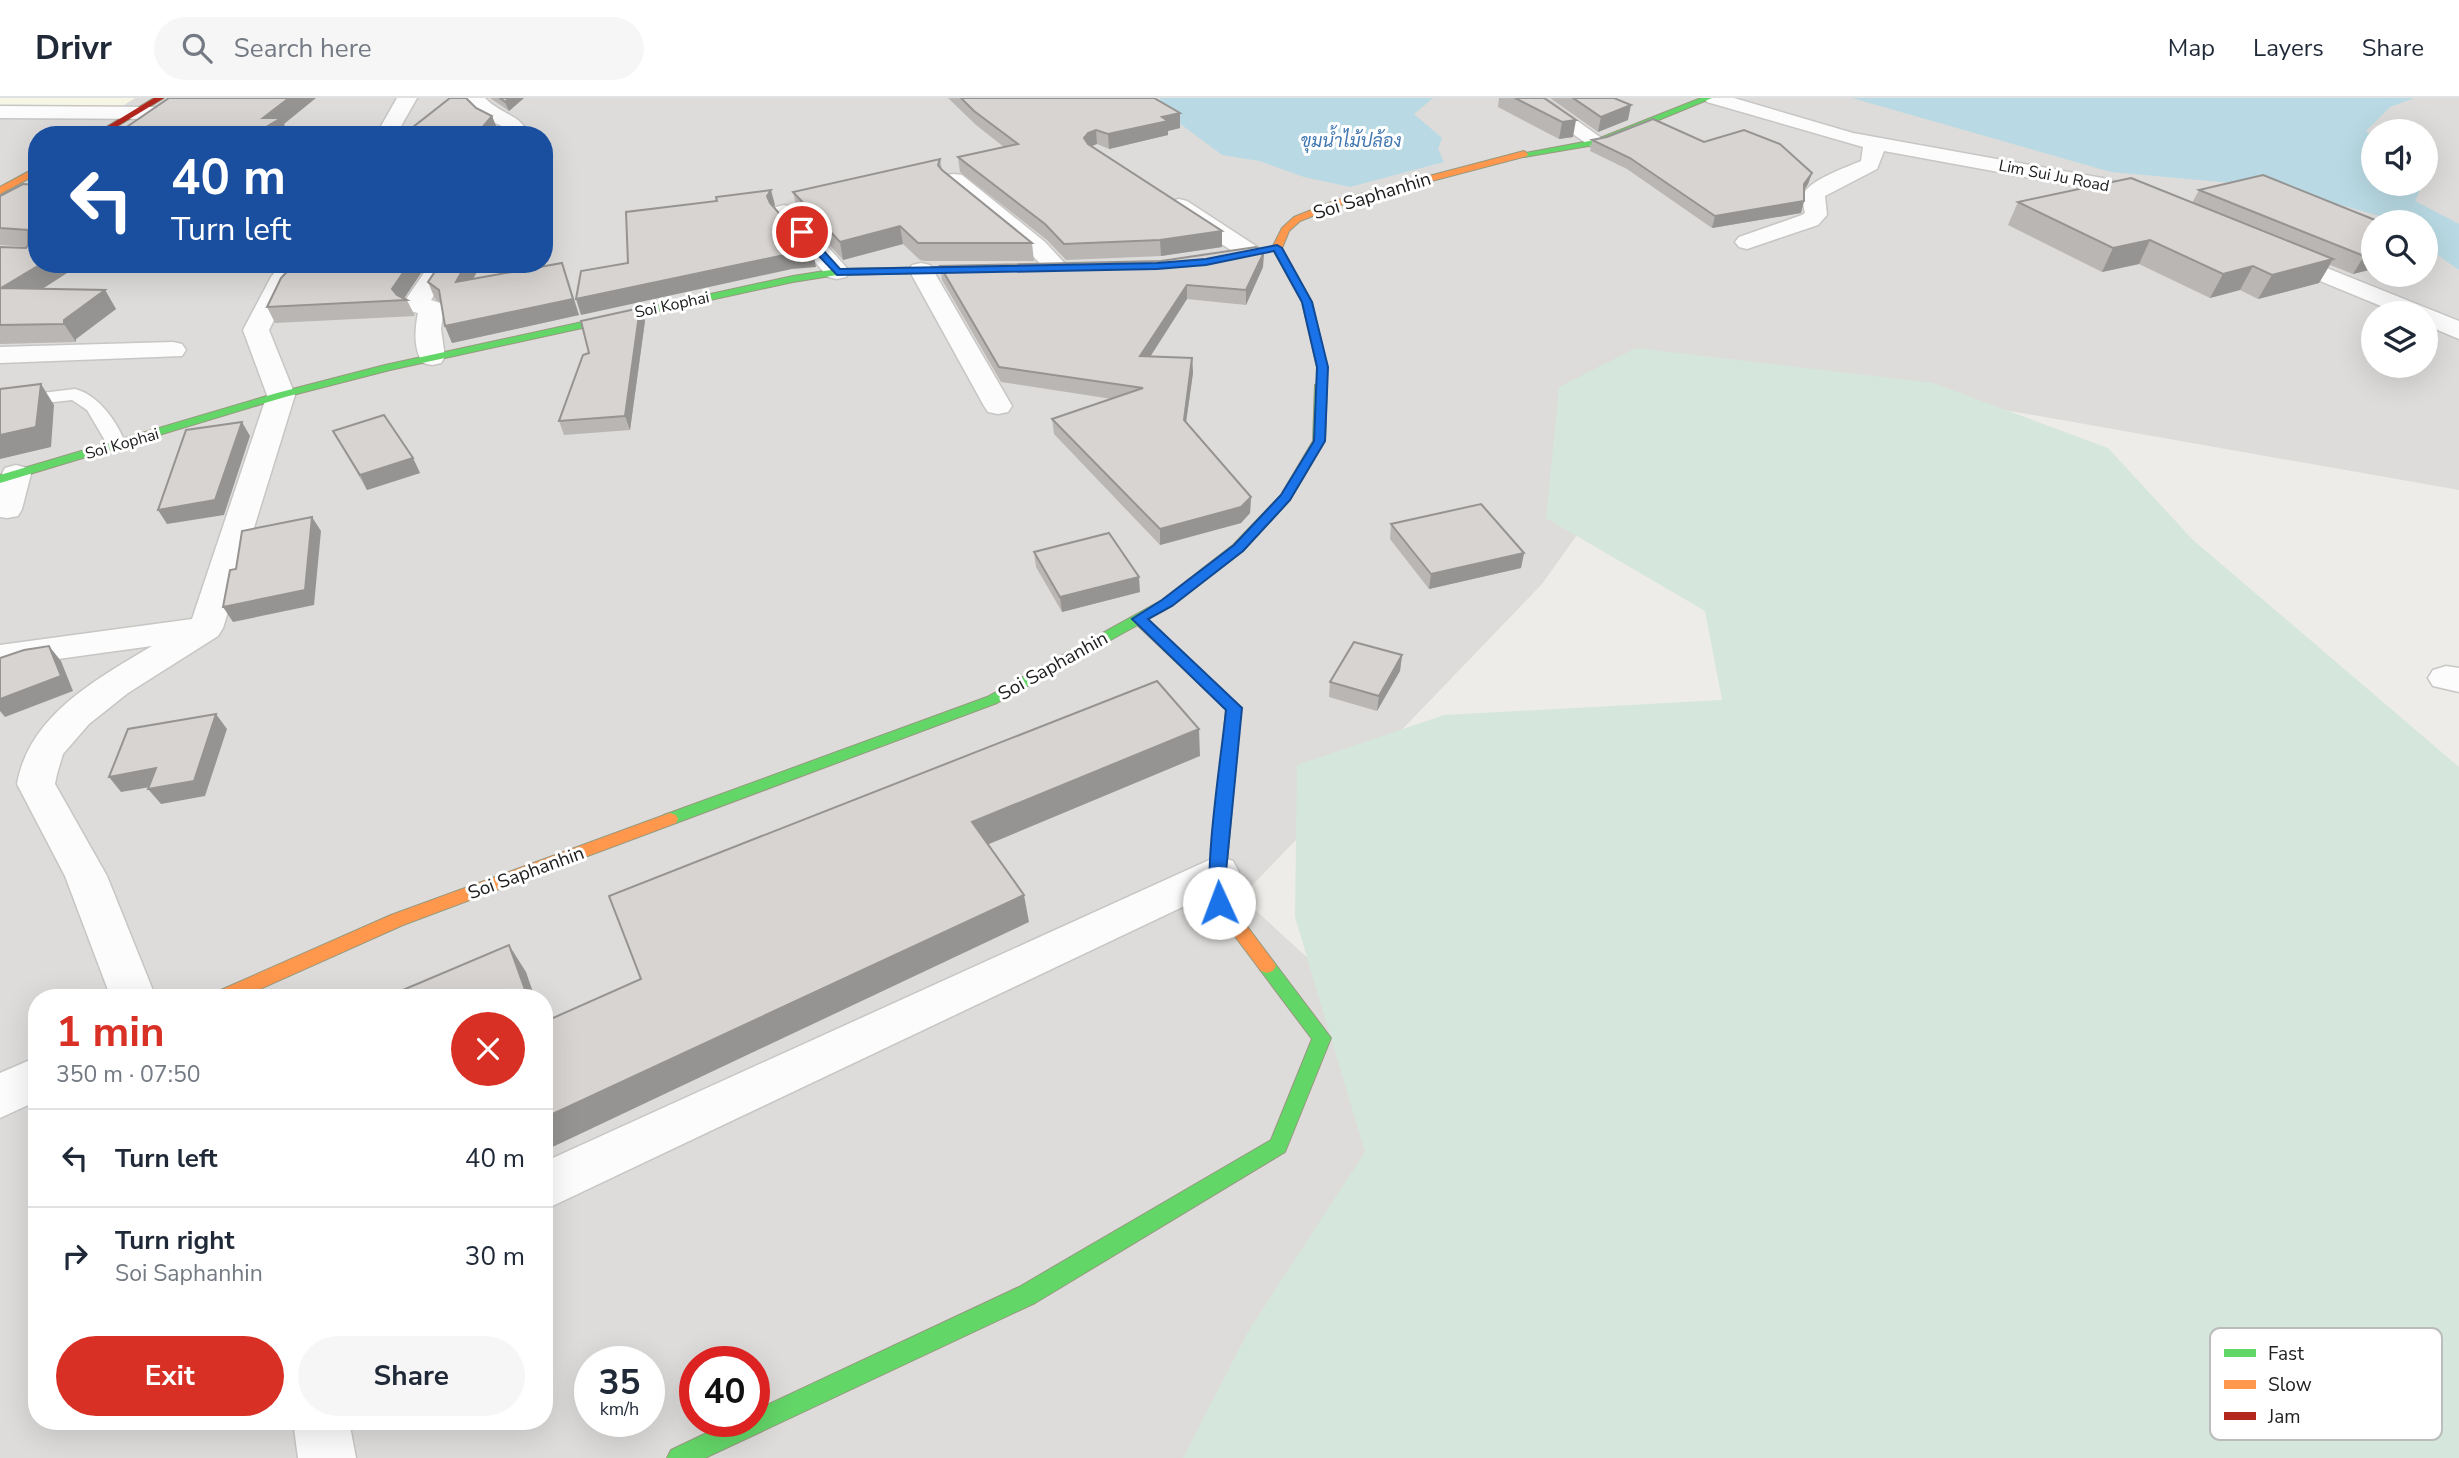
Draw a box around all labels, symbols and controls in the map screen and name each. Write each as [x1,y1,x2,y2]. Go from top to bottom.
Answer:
search box [154,17,644,80]
text: Drivr [35,26,112,71]
icon: search [178,29,216,67]
text: Search here [234,31,372,66]
text: Map [2168,32,2215,64]
text: Layers [2253,32,2324,64]
text: Share [2362,32,2424,64]
map controls [2361,119,2438,378]
button: sound [2361,119,2438,196]
water label: ขุมน้ำไม้ปล้อง [1301,125,1401,153]
text: 40 m [171,144,286,211]
icon: left [56,154,147,245]
street label: Lim Sui Ju Road [1997,154,2111,198]
street label: Soi Saphanhin [1310,166,1434,226]
pin [772,202,832,262]
text: Turn left [171,208,291,251]
button: search [2361,210,2438,287]
icon: arrive [783,213,821,251]
street label: Soi Kophai [633,286,711,324]
button: layers [2361,301,2438,378]
street label: Soi Kophai [82,423,162,465]
street label: Soi Saphanhin [993,625,1113,707]
street label: Soi Saphanhin [464,840,588,906]
position arrow [1182,866,1256,940]
text: 1 min [56,1004,165,1061]
button: close [451,1012,525,1086]
text: 350 m · 07:50 [56,1059,201,1090]
icon: left [56,1139,94,1177]
text: Turn left [115,1141,218,1176]
text: 40 m [465,1141,525,1176]
text: Turn right [115,1223,234,1258]
icon: right [56,1237,94,1275]
text: 30 m [465,1239,525,1274]
text: Soi Saphanhin [115,1258,263,1289]
legend [2210,1328,2442,1440]
button: Exit [56,1336,284,1416]
button: Share [298,1336,525,1416]
text: Fast [2268,1341,2304,1367]
speed limit sign: 40 [679,1346,770,1437]
text: 35 [598,1359,641,1406]
text: Slow [2268,1372,2312,1398]
text: km/h [600,1397,639,1421]
text: Jam [2267,1404,2301,1430]

